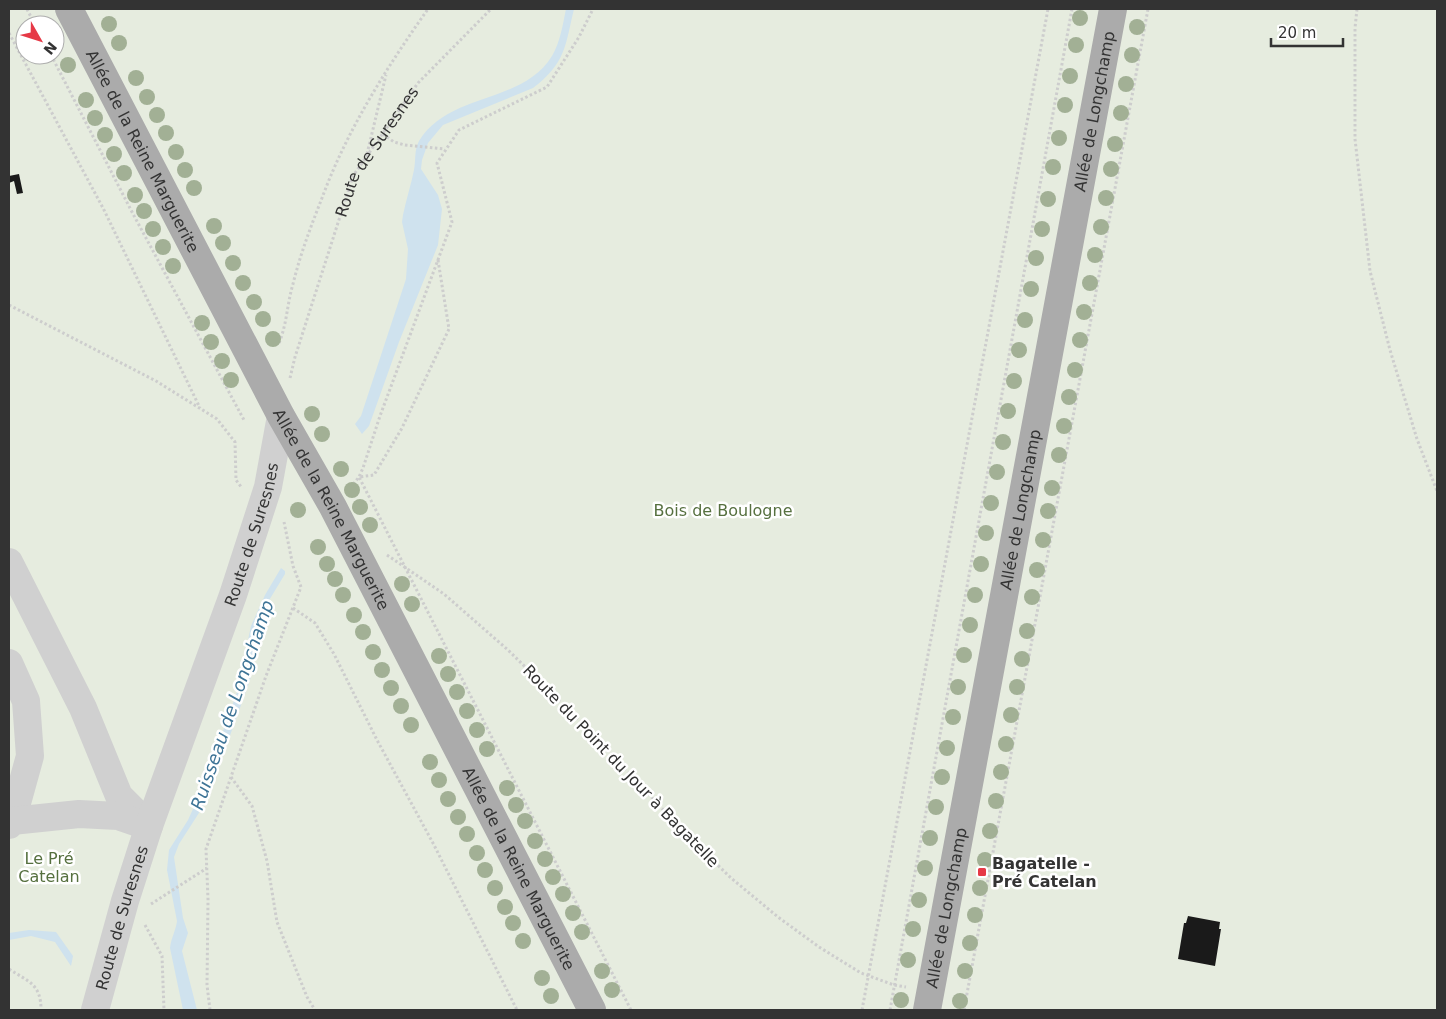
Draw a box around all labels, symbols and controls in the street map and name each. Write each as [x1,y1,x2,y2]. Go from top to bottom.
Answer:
north arrow [15,15,65,65]
scale bar [1271,15,1344,47]
text: 20 m [1278,24,1316,42]
street label: Allée de Longchamp [1070,30,1118,193]
text: N [40,39,60,58]
street label: Allée de la Reine Marguerite [82,46,204,256]
street label: Route de Suresnes [331,83,422,219]
street label: Allée de la Reine Marguerite [269,405,394,613]
street label: Allée de Longchamp [996,428,1044,591]
street label: Route de Suresnes [220,461,282,609]
park label: Bois de Boulogne [654,501,793,520]
water label: Ruisseau de Longchamp [186,597,278,813]
street label: Route du Point du Jour à Bagatelle [519,661,723,871]
street label: Allée de la Reine Marguerite [459,763,579,973]
street label: Allée de Longchamp [922,826,970,990]
street label: Route de Suresnes [91,843,152,992]
park label: Le Pré Catelan [18,849,80,886]
place label: Bagatelle - Pré Catelan [992,854,1097,891]
marker: Bagatelle - Pré Catelan [976,866,988,878]

